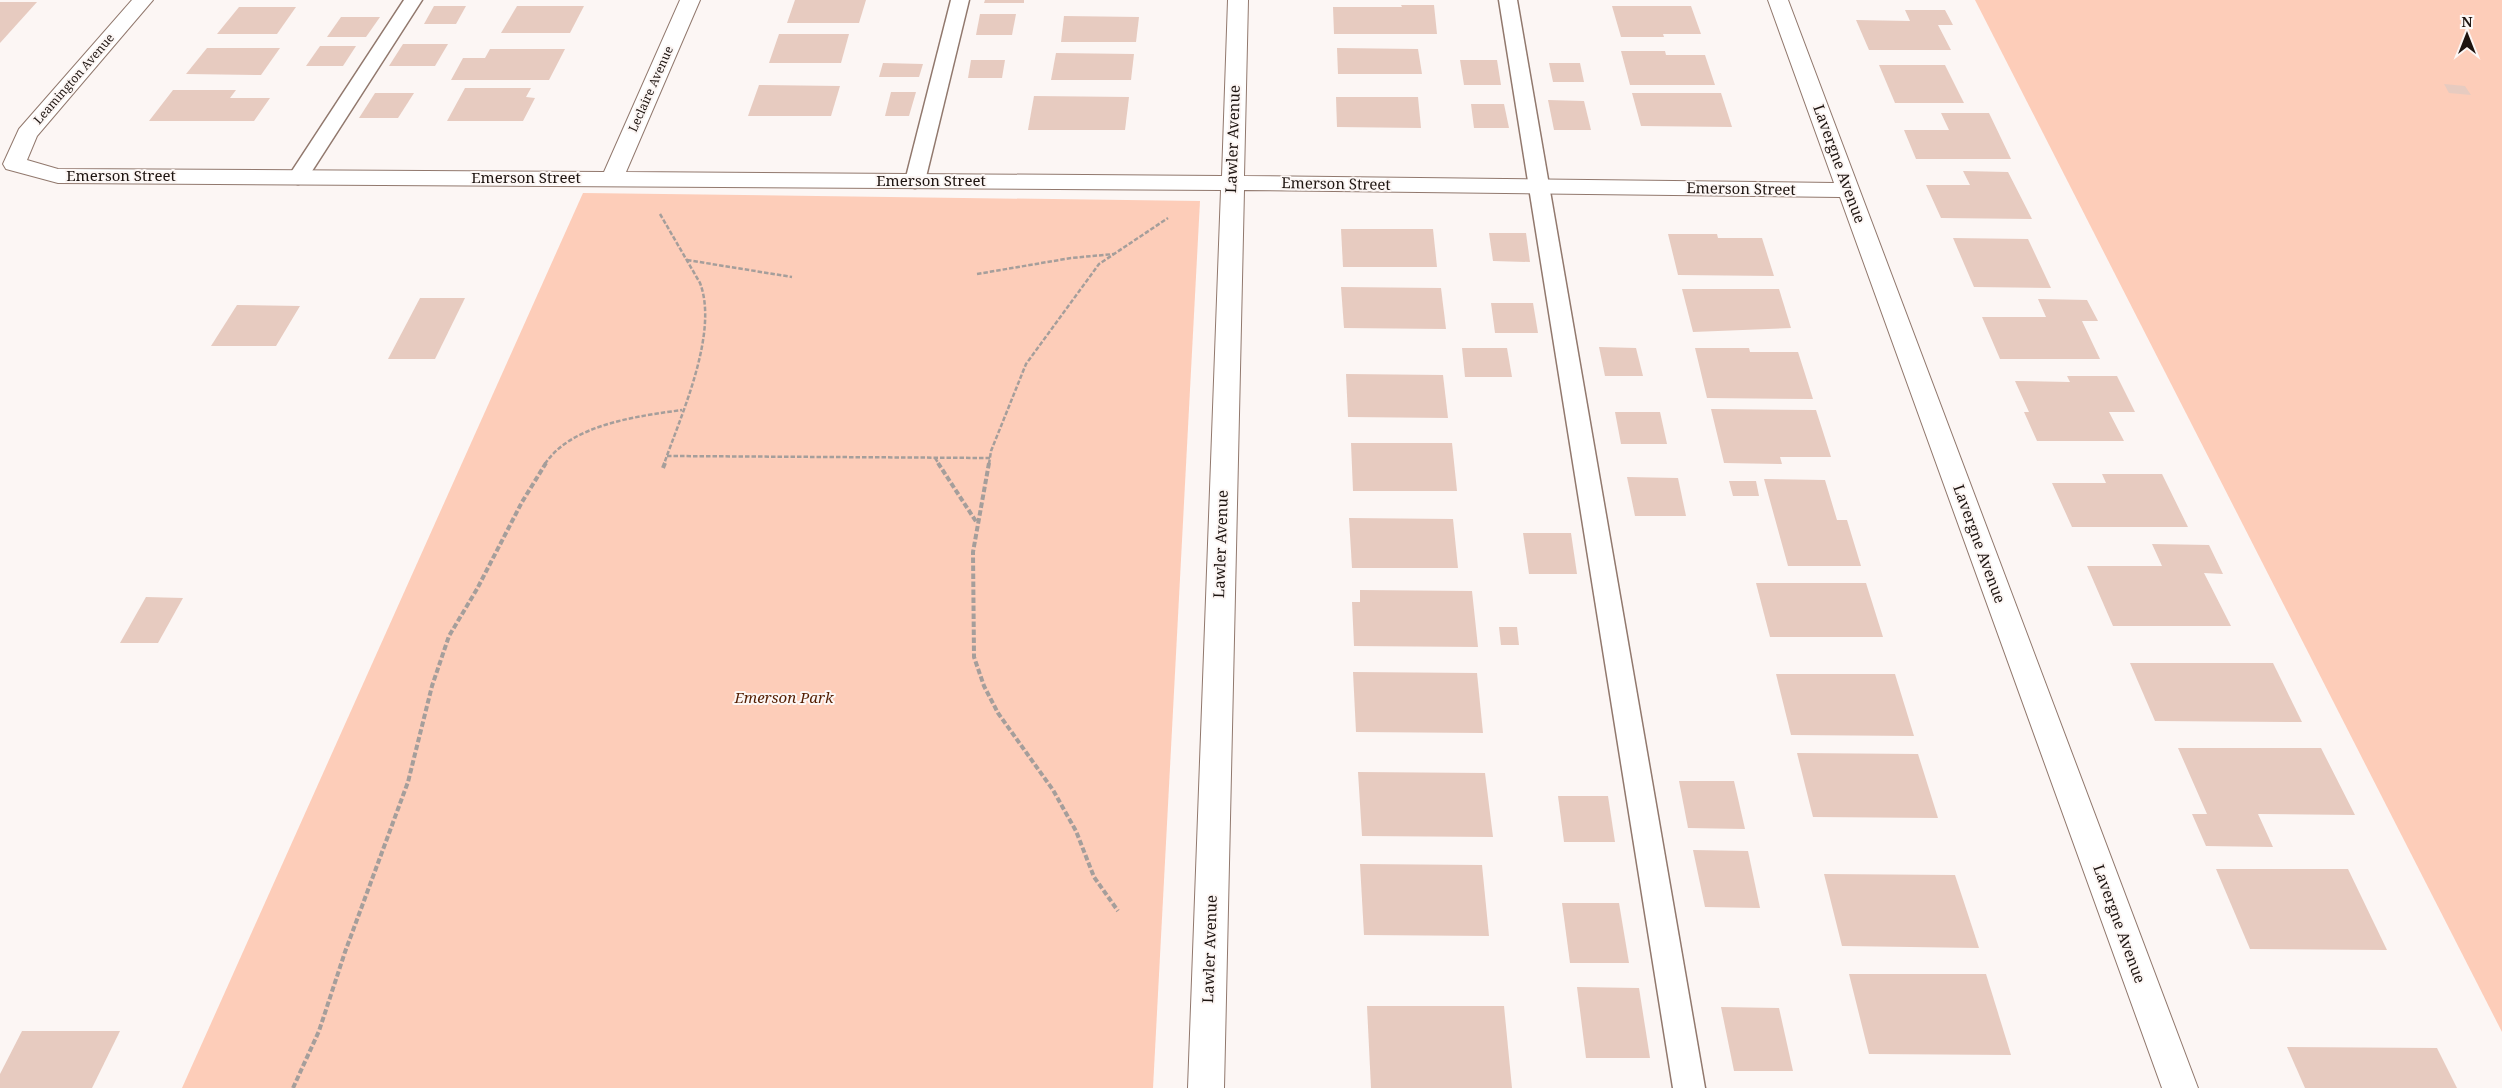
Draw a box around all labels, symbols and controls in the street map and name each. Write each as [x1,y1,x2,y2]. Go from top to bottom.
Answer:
north arrow [2442,10,2492,60]
text: N [2461,12,2473,31]
street label: Leamington Avenue [30,30,118,128]
street label: Leclaire Avenue [624,43,677,134]
street label: Lawler Avenue [1220,85,1244,193]
street label: Lavergne Avenue [1809,102,1871,226]
street label: Emerson Street [66,165,176,185]
street label: Emerson Street [471,167,581,187]
street label: Emerson Street [876,170,986,190]
street label: Emerson Street [1281,172,1391,194]
street label: Emerson Street [1686,177,1796,199]
street label: Lavergne Avenue [1949,482,2011,606]
street label: Lawler Avenue [1208,490,1232,598]
park label: Emerson Park [733,687,834,707]
street label: Lavergne Avenue [2089,862,2151,986]
street label: Lawler Avenue [1197,895,1221,1003]

